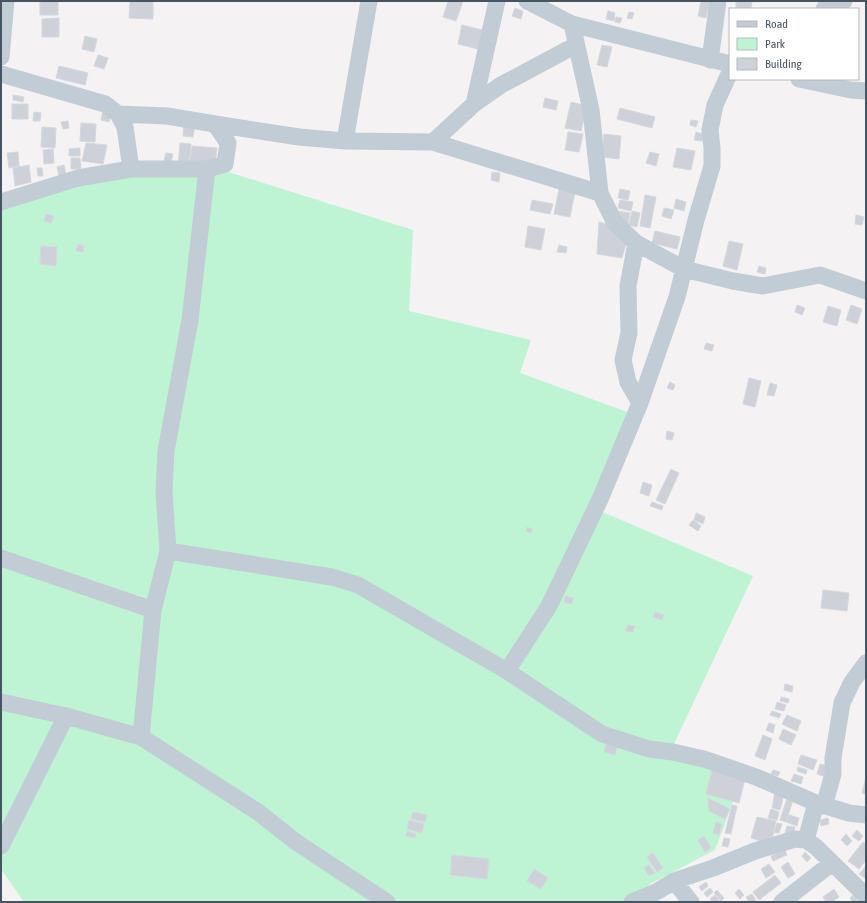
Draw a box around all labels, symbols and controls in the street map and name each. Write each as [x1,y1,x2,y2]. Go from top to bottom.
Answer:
legend [729,8,859,80]
text: Road [765,17,788,31]
text: Park [765,37,786,51]
text: Building [765,57,803,71]

